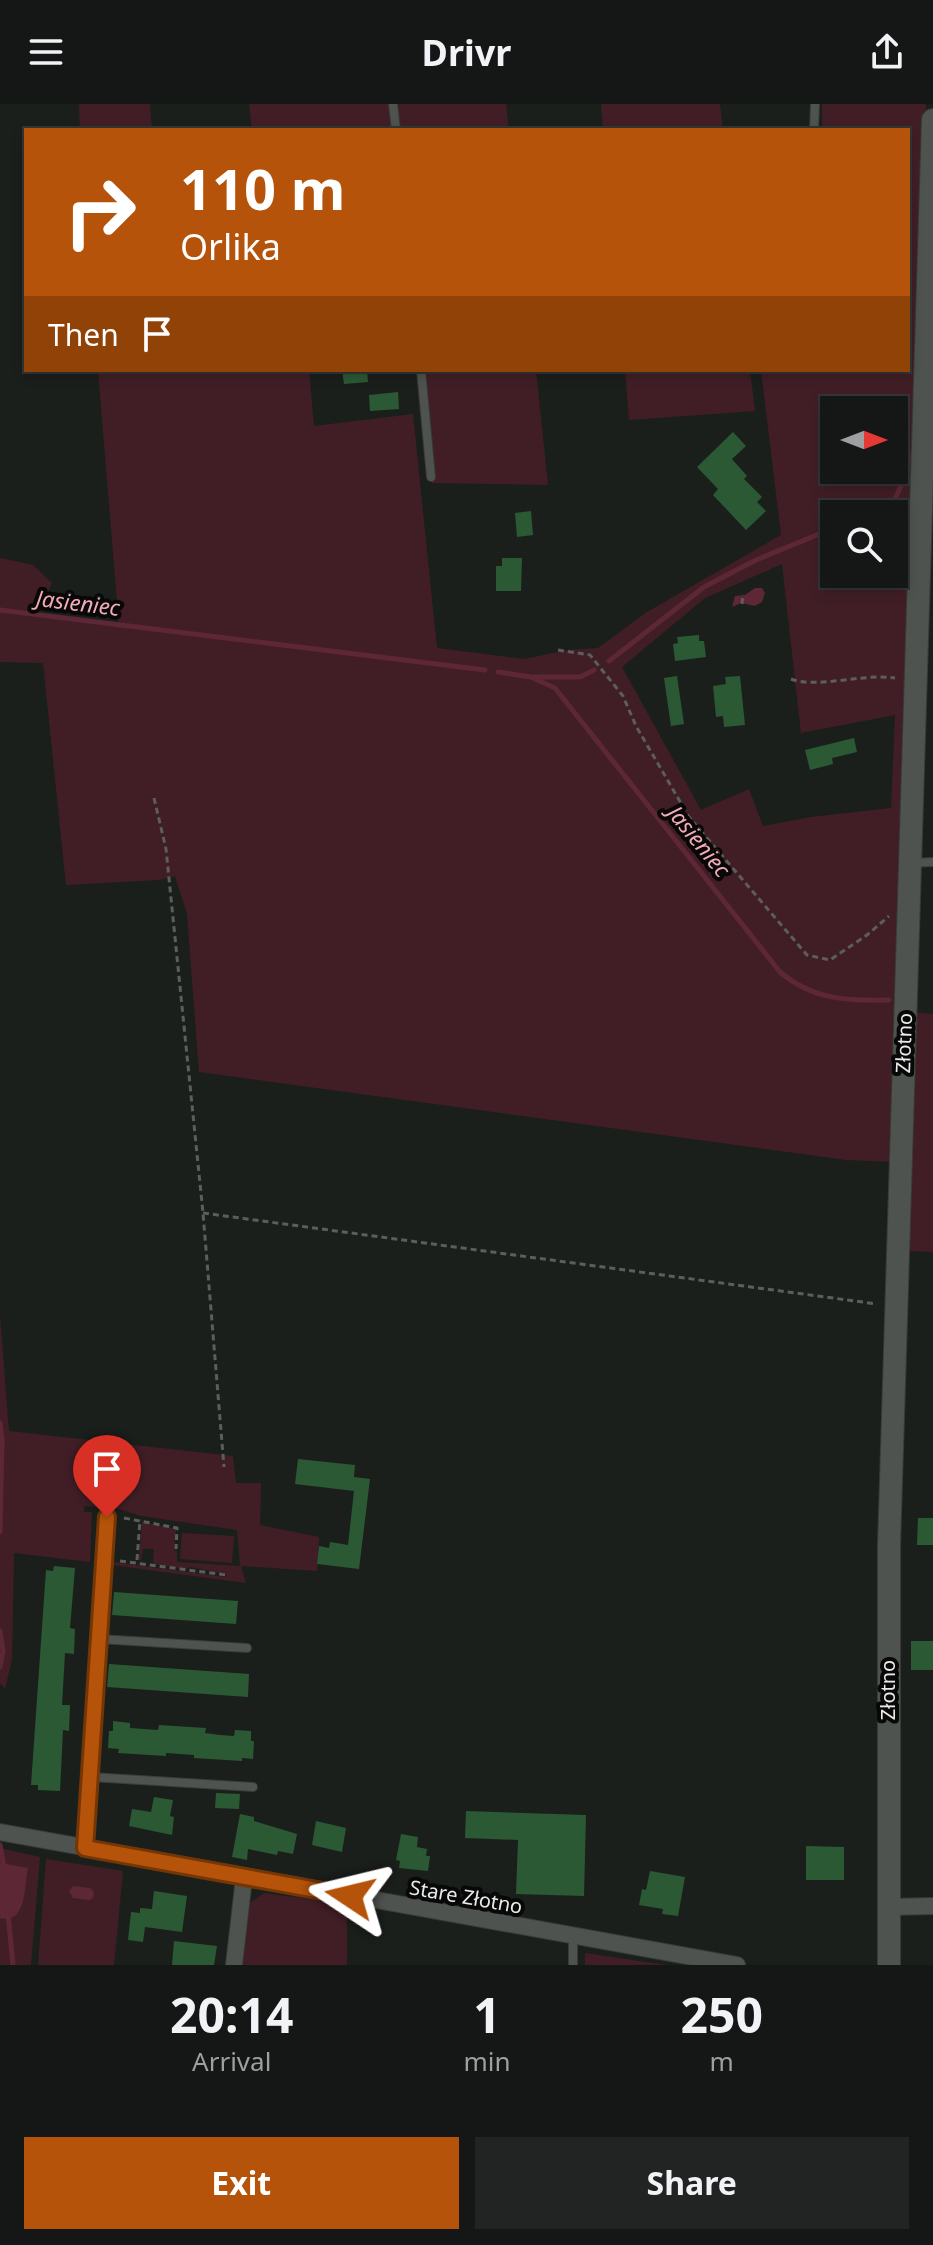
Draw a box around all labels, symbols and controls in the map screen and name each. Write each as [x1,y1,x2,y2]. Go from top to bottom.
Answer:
text: Drivr [422,28,511,77]
icon: menu [24,30,68,74]
icon: share [865,30,909,74]
text: 110 m [180,150,345,226]
icon: right [48,160,152,264]
text: Orlika [180,222,281,271]
icon: arrive [135,312,179,356]
text: Then [48,314,119,355]
north arrow [820,396,908,484]
map controls [820,396,908,588]
button: search [820,500,908,588]
water label: Jasieniec [31,582,123,622]
water label: Jasieniec [659,795,739,883]
street label: Złotno [889,1012,918,1074]
pin [73,1435,141,1517]
icon: arrive [85,1447,129,1491]
street label: Złotno [874,1660,901,1720]
position arrow [308,1854,392,1938]
street label: Stare Złotno [408,1873,525,1920]
text: 20:14 [170,1982,293,2047]
text: 1 [473,1982,501,2047]
text: 250 [681,1982,763,2047]
text: Arrival [192,2043,271,2079]
text: min [463,2043,511,2079]
text: m [710,2043,734,2079]
button: Exit [24,2137,459,2229]
button: Share [475,2137,909,2229]

